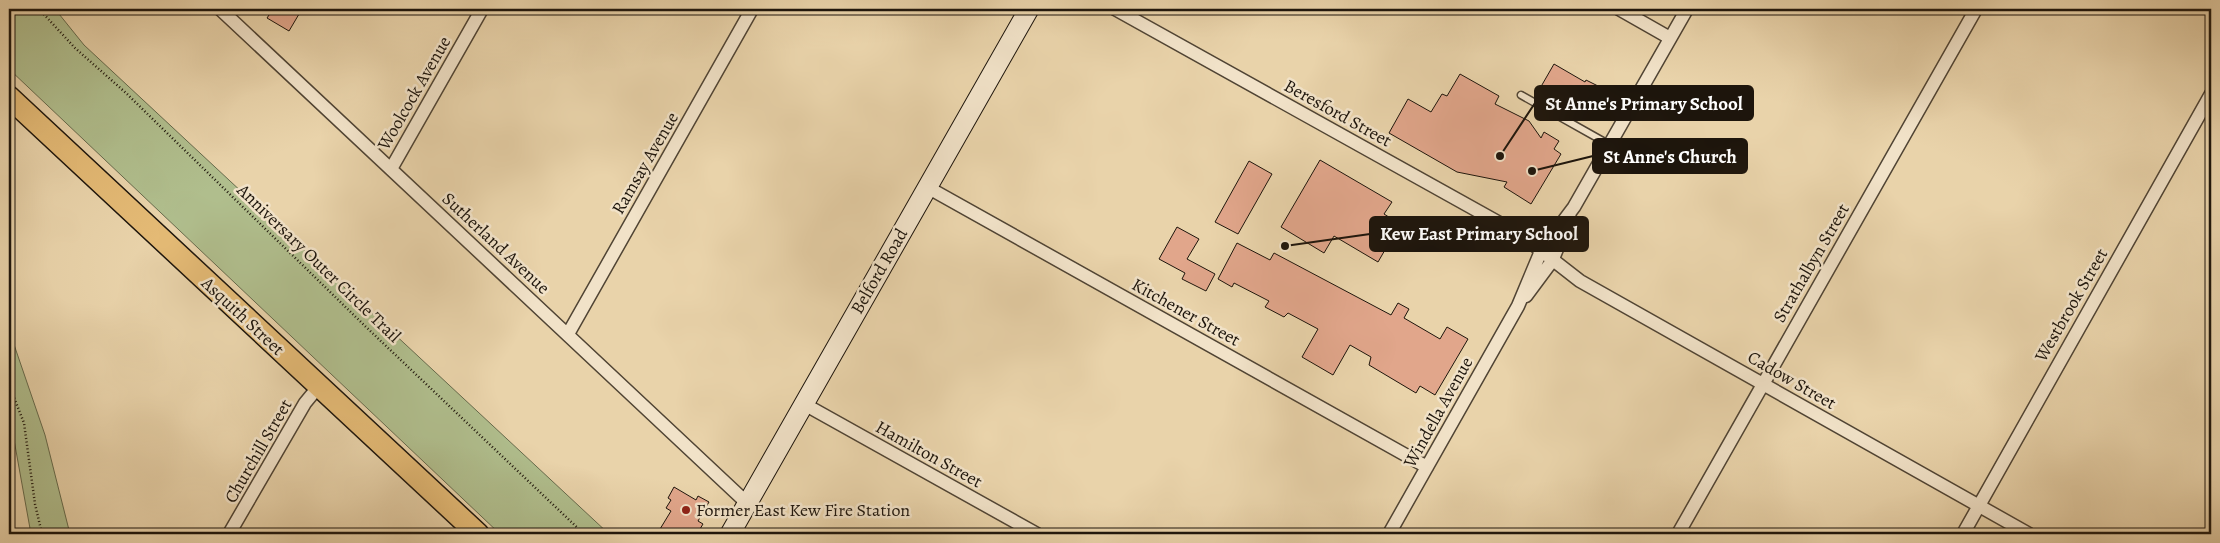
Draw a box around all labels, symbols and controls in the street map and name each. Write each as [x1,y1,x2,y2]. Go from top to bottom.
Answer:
street label: Woolcock Avenue [371,32,456,155]
street label: Beresford Street [1280,74,1396,152]
callout: St Anne's Primary School [1535,86,1753,120]
text: St Anne's Primary School [1545,91,1743,117]
street label: Ramsay Avenue [606,107,684,219]
callout: St Anne's Church [1593,139,1747,173]
text: St Anne's Church [1603,144,1737,170]
street label: Anniversary Outer Circle Trail [231,178,406,348]
street label: Sutherland Avenue [437,187,555,299]
street label: Strathalbyn Street [1767,199,1855,327]
callout: Kew East Primary School [1370,217,1588,251]
text: Kew East Primary School [1380,221,1578,247]
street label: Belford Road [845,224,913,318]
street label: Westbrook Street [2028,244,2113,367]
street label: Asquith Street [196,271,290,361]
street label: Kitchener Street [1128,272,1244,352]
street label: Cadow Street [1743,345,1841,415]
street label: Windella Avenue [1397,352,1478,473]
street label: Churchill Street [219,395,297,507]
street label: Hamilton Street [871,415,987,493]
place label: Former East Kew Fire Station [696,498,910,522]
marker: Former East Kew Fire Station [680,504,692,516]

